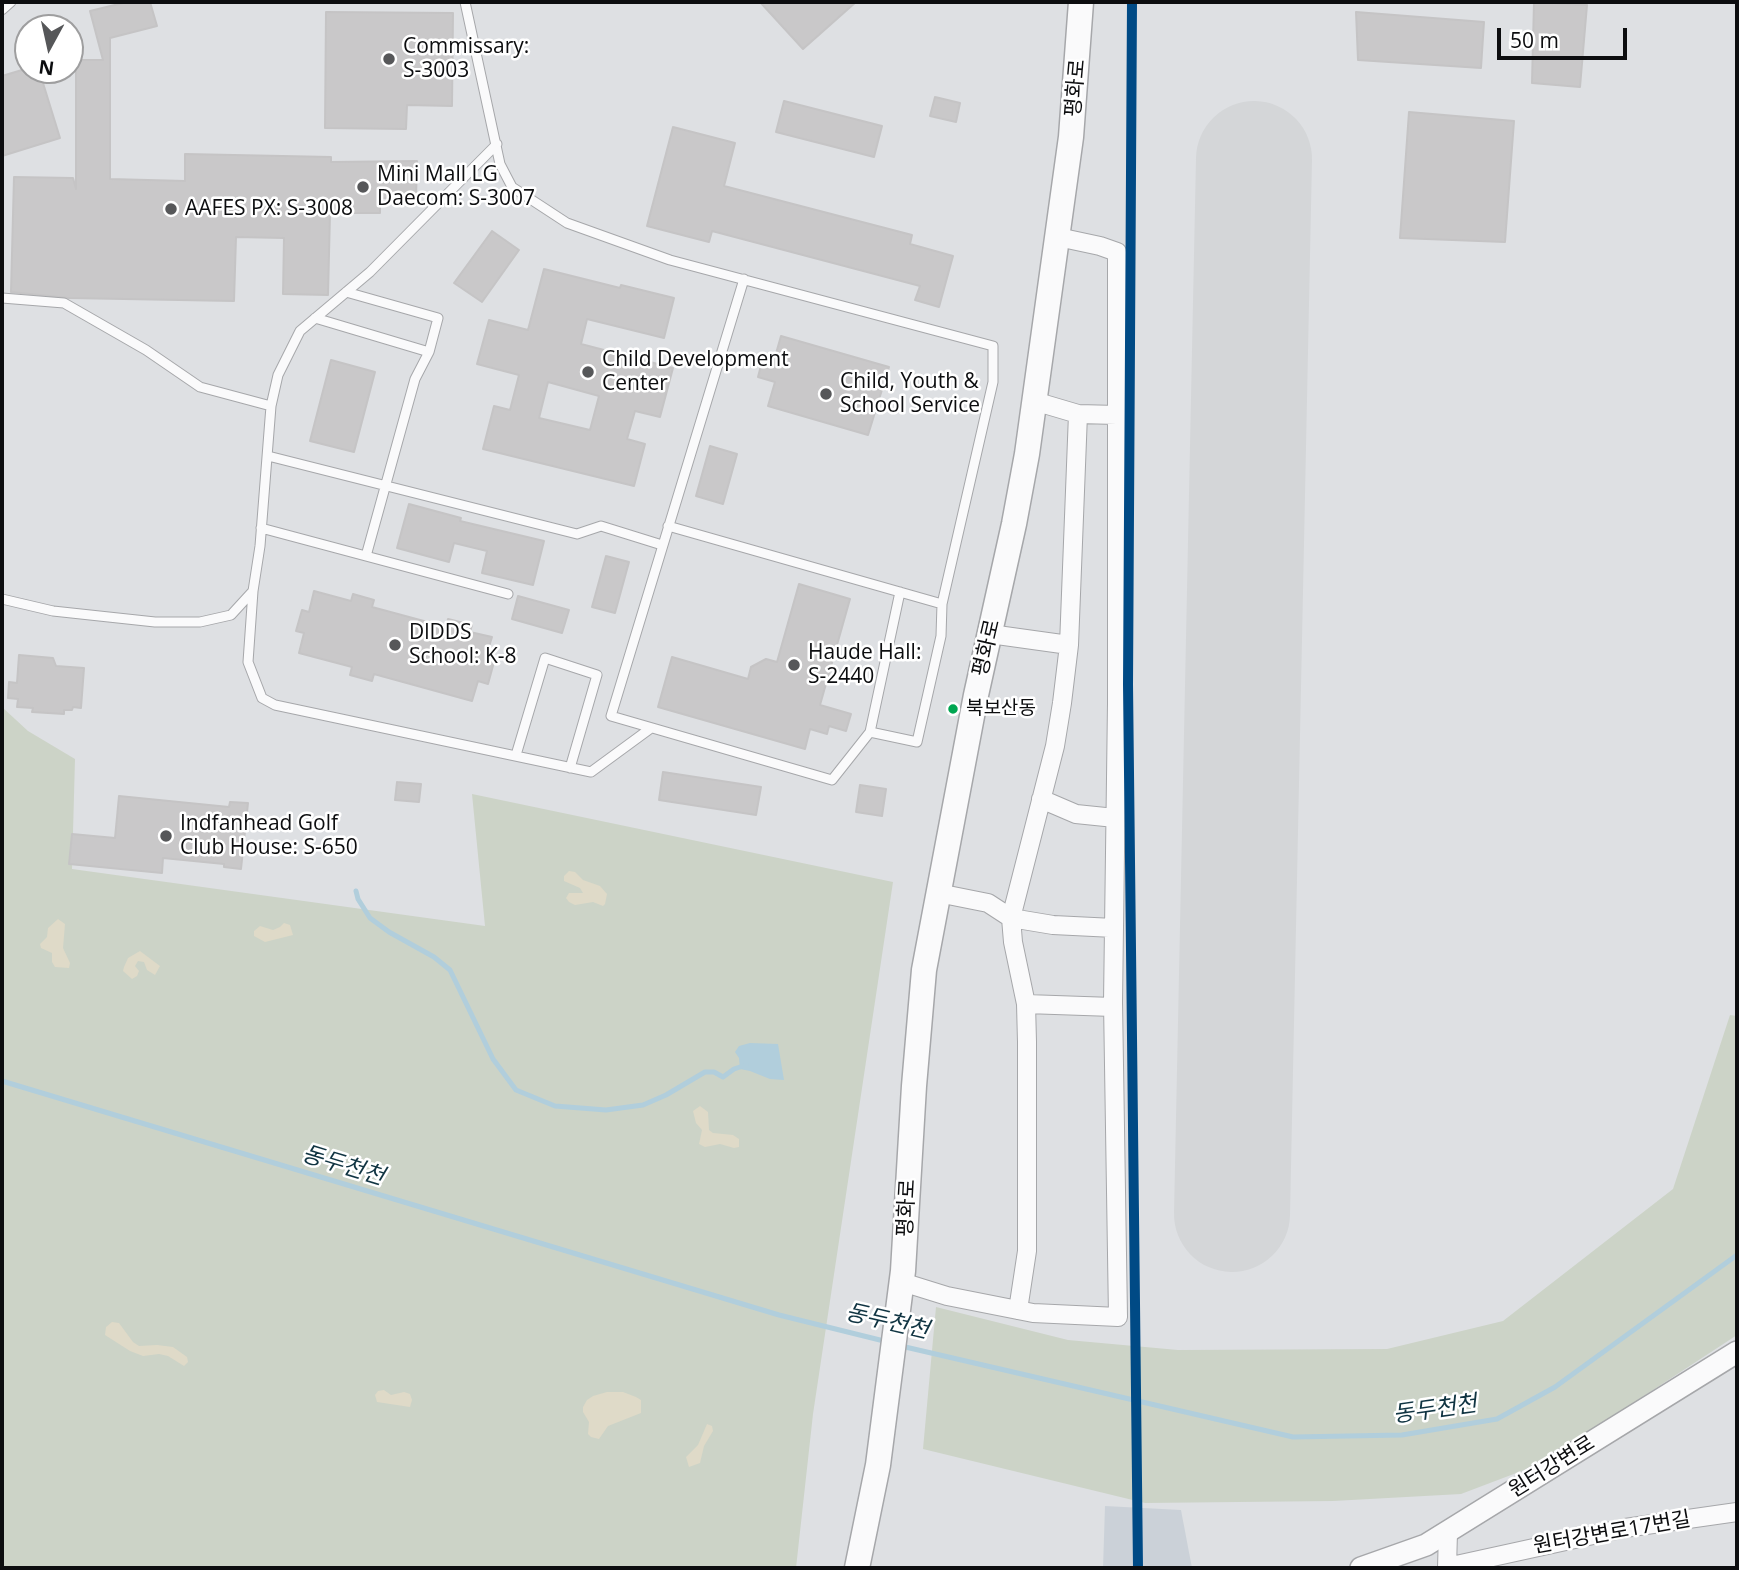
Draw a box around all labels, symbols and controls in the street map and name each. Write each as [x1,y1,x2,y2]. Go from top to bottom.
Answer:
north arrow [14,14,84,84]
scale bar [1501,14,1630,58]
text: 50 m [1510,26,1559,54]
place label: Commissary: S-3003 [403,34,529,84]
marker: Commissary: S-3003 [381,51,397,67]
text: N [37,54,56,82]
street label: 평화로 [1061,58,1091,118]
place label: Mini Mall LG Daecom: S-3007 [377,162,535,212]
marker: Mini Mall LG Daecom: S-3007 [355,179,371,195]
place label: AAFES PX: S-3008 [185,196,353,222]
marker: AAFES PX: S-3008 [163,201,179,217]
place label: Child Development Center [602,347,789,397]
marker: Child Development Center [580,364,596,380]
place label: Child, Youth & School Service [840,369,980,419]
marker: Child, Youth & School Service [818,386,834,402]
street label: 평화로 [968,617,1006,679]
place label: DlDDS School: K-8 [409,620,517,670]
marker: DlDDS School: K-8 [387,637,403,653]
place label: Haude Hall: S-2440 [808,640,921,690]
marker: Haude Hall: S-2440 [786,657,802,673]
place label: 북보산동 [966,698,1036,720]
marker: 북보산동 [946,702,960,716]
place label: Indfanhead Golf Club House: S-650 [180,811,358,861]
marker: Indfanhead Golf Club House: S-650 [158,828,174,844]
water label: 동두천천 [298,1140,388,1192]
street label: 평화로 [893,1178,921,1238]
water label: 동두천천 [843,1299,931,1345]
water label: 동두천천 [1391,1390,1479,1430]
street label: 원터강변로 [1504,1431,1600,1503]
street label: 원터강변로17번길 [1531,1507,1693,1559]

